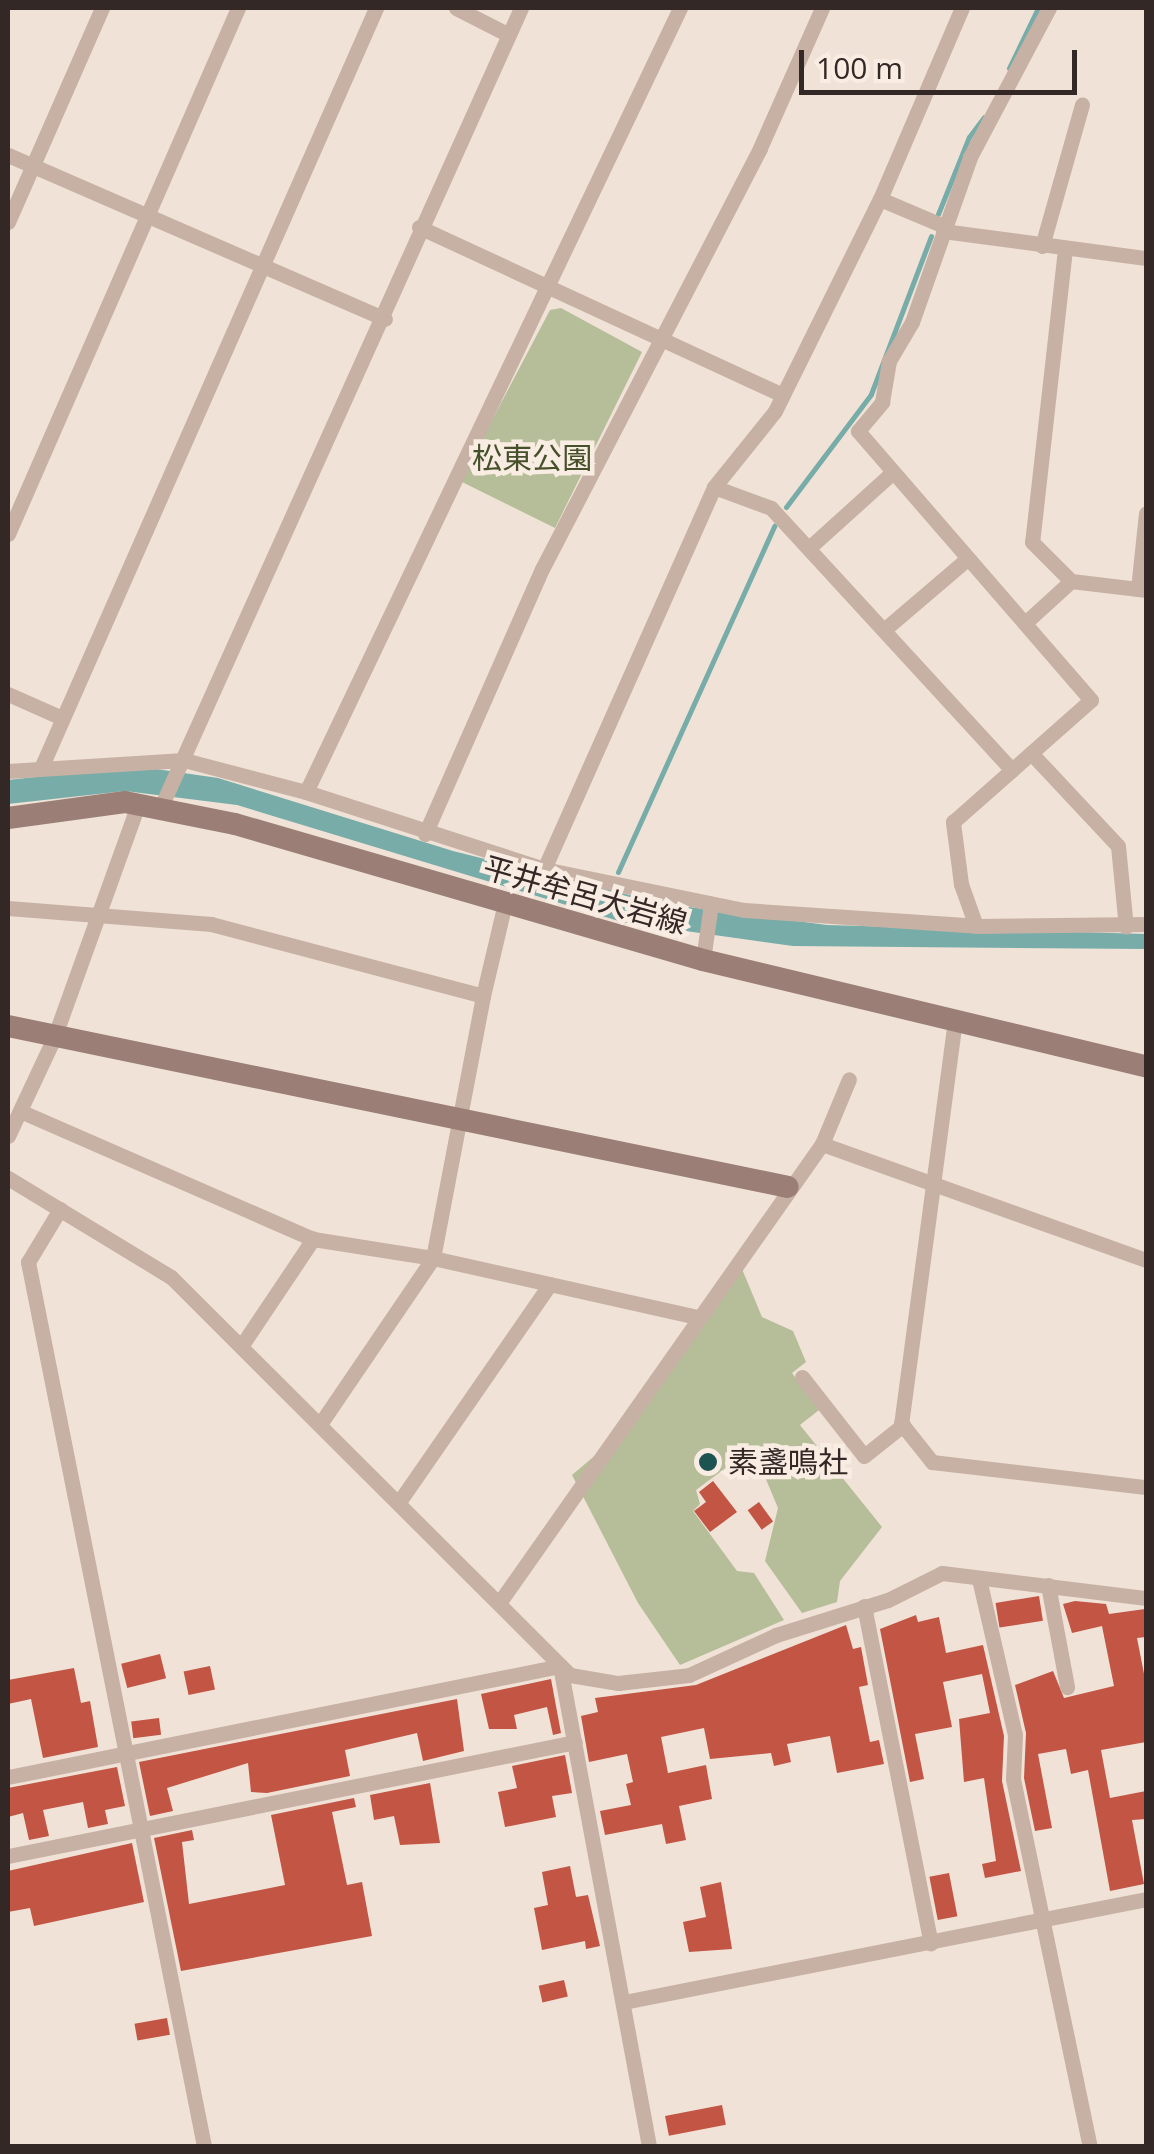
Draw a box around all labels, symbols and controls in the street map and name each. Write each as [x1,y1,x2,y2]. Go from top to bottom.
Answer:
scale bar [804,30,1082,92]
text: 100 m [816,47,903,88]
park label: 松東公園 [472,440,592,476]
street label: 平井牟呂大岩線 [479,849,691,941]
place label: 素盞鳴社 [728,1444,848,1480]
marker: 素盞鳴社 [697,1451,719,1473]

